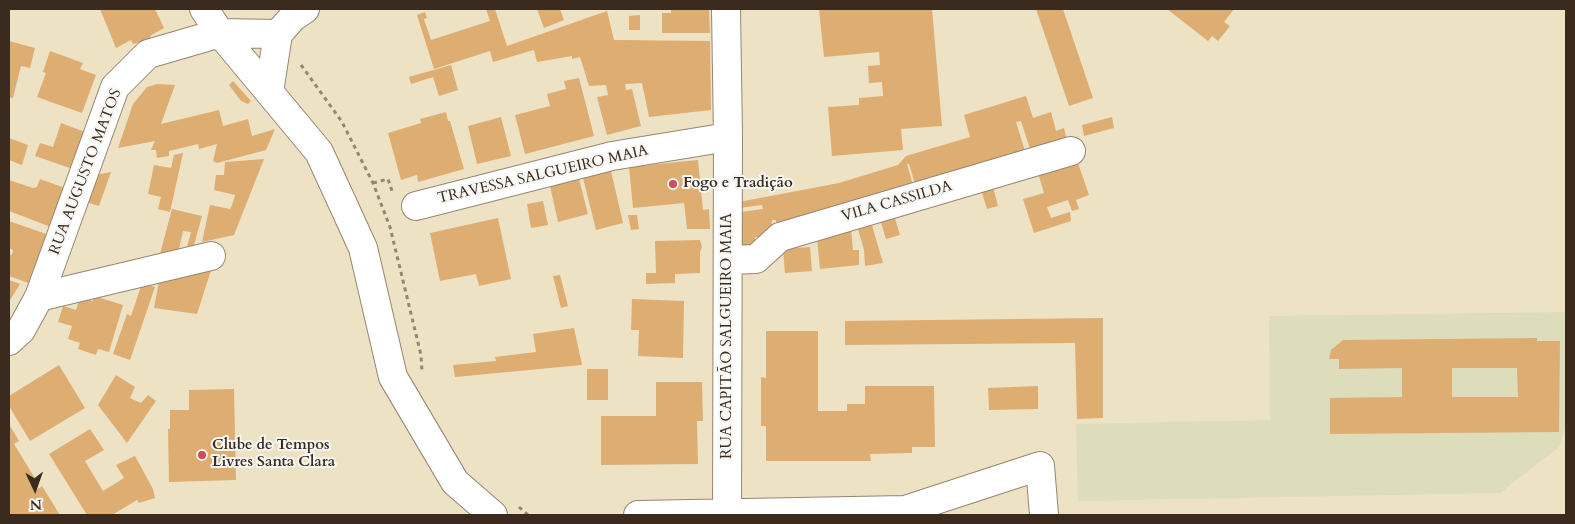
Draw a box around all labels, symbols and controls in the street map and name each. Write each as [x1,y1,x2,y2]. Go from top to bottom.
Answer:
street label: RUA AUGUSTO MATOS [46,87,126,257]
street label: TRAVESSA SALGUEIRO MAIA [436,142,650,208]
place label: Fogo e Tradição [683,175,793,193]
marker: Fogo e Tradição [667,178,679,190]
street label: VILA CASSILDA [840,178,954,226]
street label: RUA CAPITÃO SALGUEIRO MAIA [719,213,737,459]
place label: Clube de Tempos Livres Santa Clara [212,437,335,472]
marker: Clube de Tempos Livres Santa Clara [196,449,208,461]
north arrow [10,464,60,514]
text: N [29,495,42,514]

